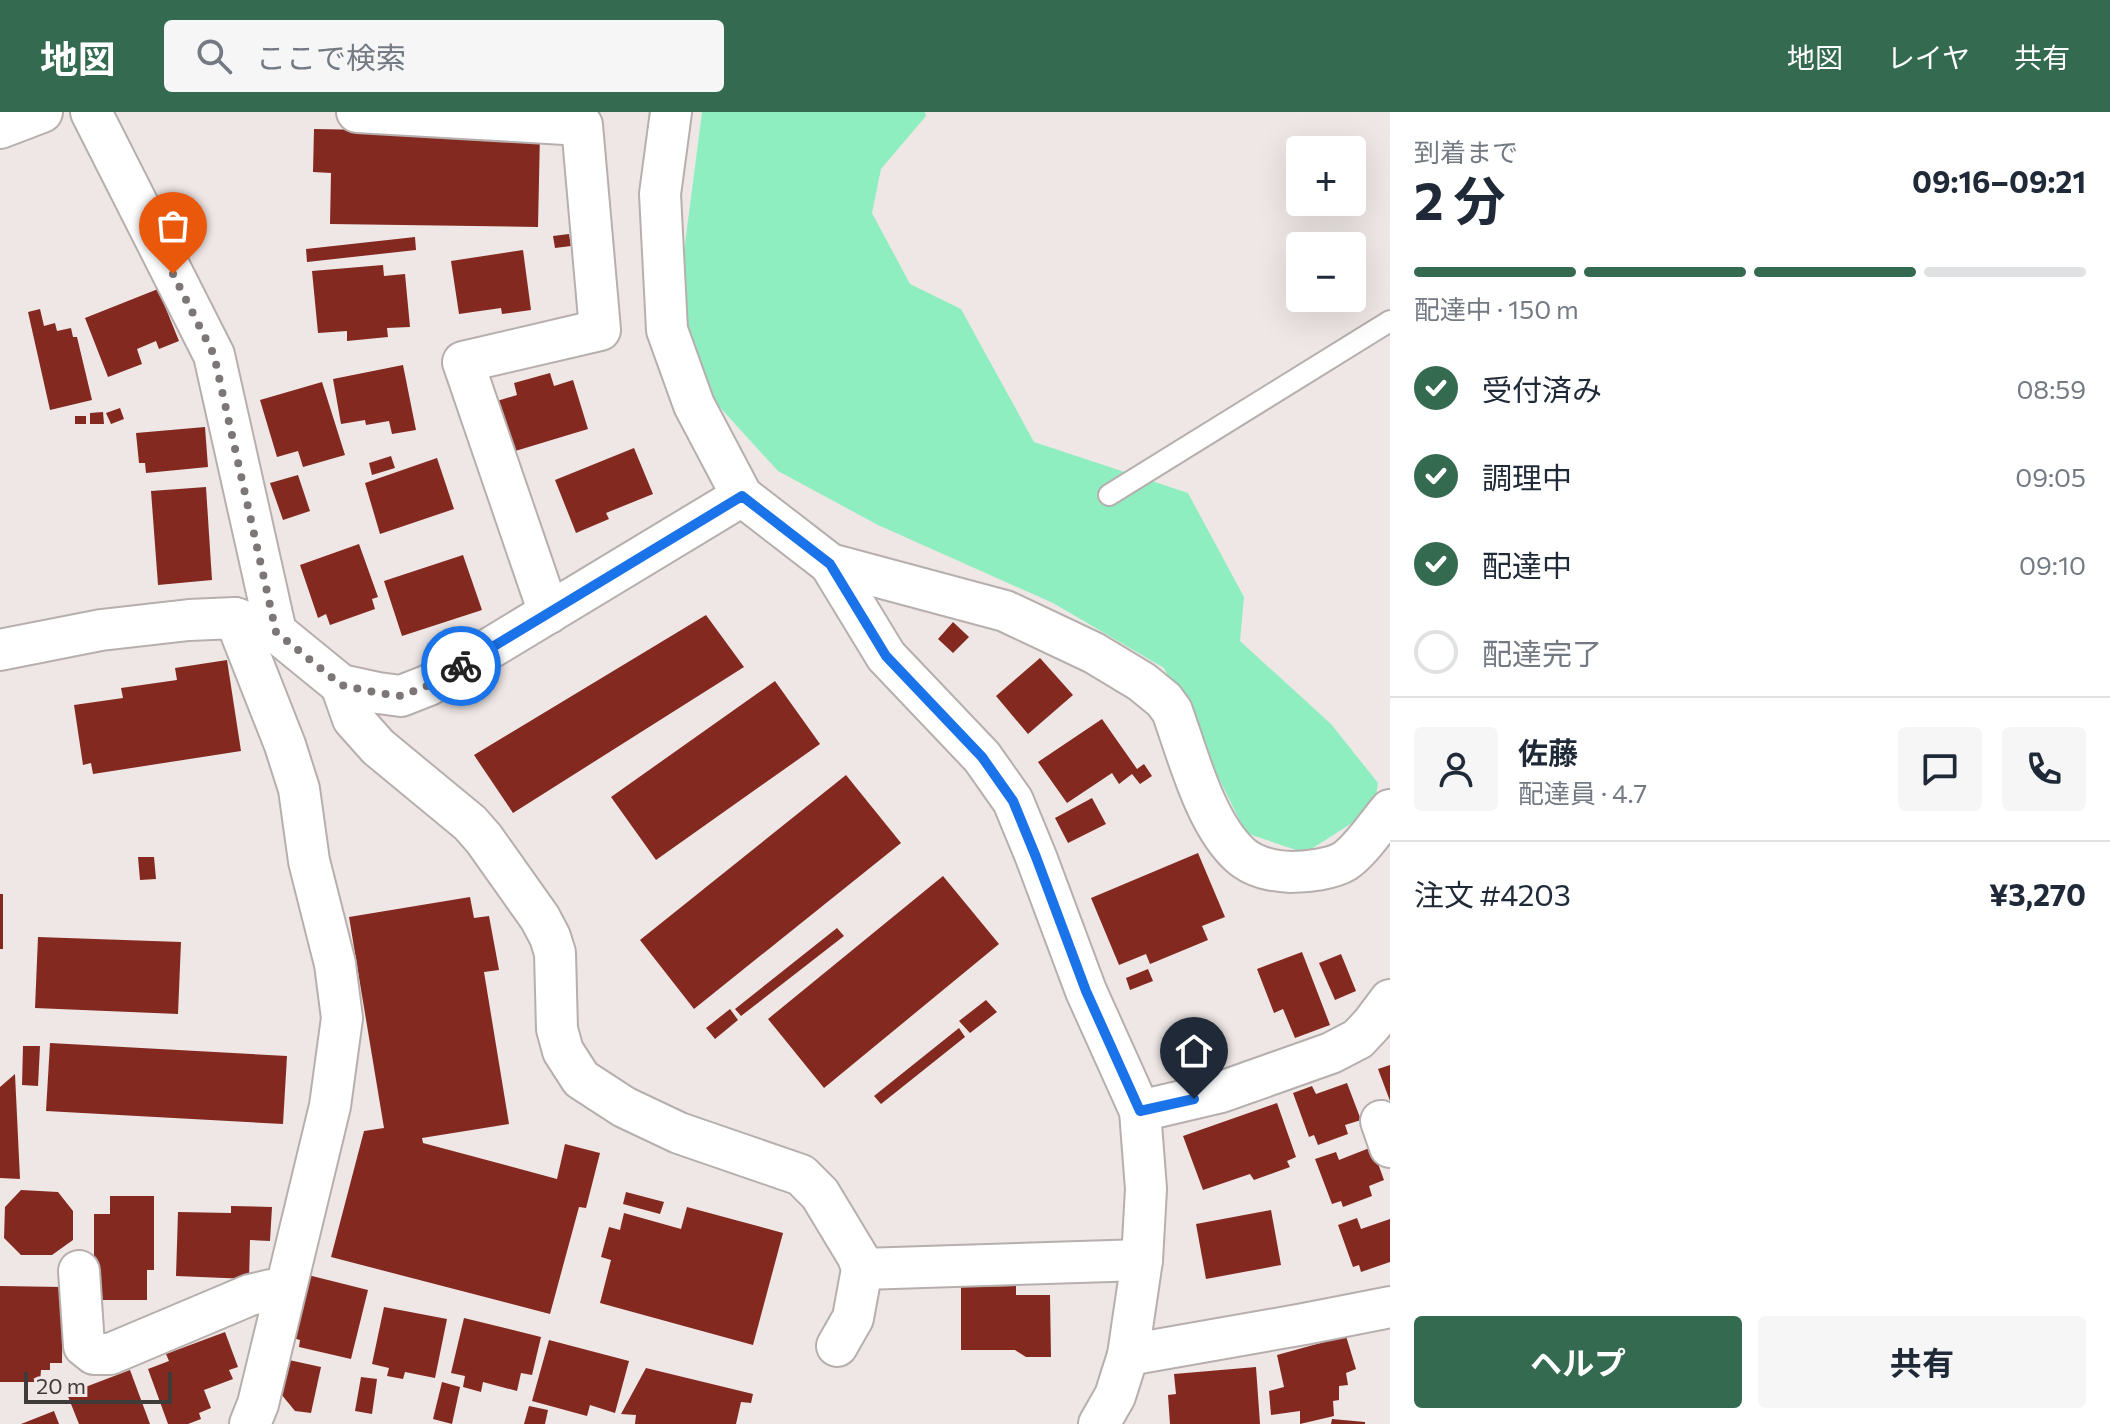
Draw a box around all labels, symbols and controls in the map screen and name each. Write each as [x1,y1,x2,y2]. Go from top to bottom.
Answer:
search box [164,20,724,92]
text: 地図 [40,34,116,81]
icon: search [192,34,236,78]
text: ここで検索 [256,38,406,75]
text: 地図 [1787,40,1843,74]
text: レイヤ [1887,40,1970,74]
text: 共有 [2014,40,2070,74]
map controls [1286,136,1366,312]
button: + [1286,136,1366,216]
text: 到着まで [1414,136,1518,167]
text: 09:16–09:21 [1912,162,2086,199]
text: 2 分 [1414,167,1506,231]
pin [139,192,207,274]
icon: bag [151,204,195,248]
button: − [1286,232,1366,312]
text: 配達中 · 150 m [1414,293,1579,324]
icon: check [1414,366,1458,410]
text: 受付済み [1482,370,1602,407]
text: 08:59 [2016,373,2086,404]
icon: check [1414,454,1458,498]
text: 調理中 [1482,458,1572,495]
text: 09:05 [2015,461,2086,492]
icon: check [1414,542,1458,586]
text: 配達中 [1482,546,1572,583]
text: 09:10 [2019,549,2086,580]
courier [421,626,501,706]
text: 配達完了 [1482,634,1602,671]
icon: bike [439,644,483,688]
button: person [1414,727,1498,811]
button: chat [1898,727,1982,811]
button: phone [2002,727,2086,811]
text: 佐藤 [1518,733,1578,770]
text: 配達員 · 4.7 [1518,777,1647,808]
text: 注文 #4203 [1414,875,1571,912]
text: ¥3,270 [1989,875,2086,912]
pin [1160,1017,1228,1099]
icon: home [1172,1029,1216,1073]
button: ヘルプ [1414,1316,1742,1408]
button: 共有 [1758,1316,2086,1408]
scale bar [24,1368,172,1404]
text: 20 m [36,1372,86,1399]

